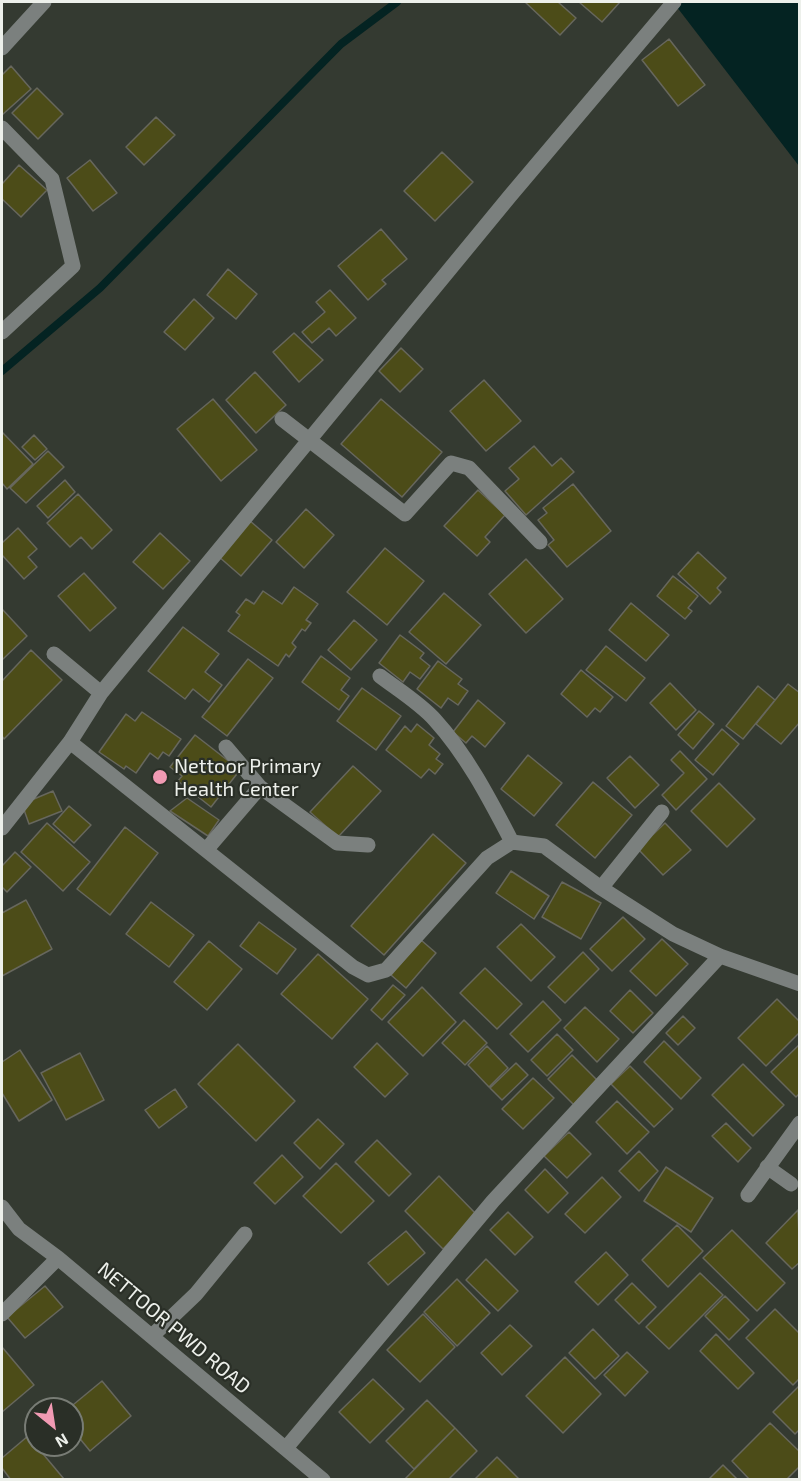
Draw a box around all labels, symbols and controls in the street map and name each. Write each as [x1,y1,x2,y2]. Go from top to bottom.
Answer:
place label: Nettoor Primary Health Center [174,754,321,801]
marker: Nettoor Primary Health Center [151,768,169,786]
street label: NETTOOR PWD ROAD [93,1257,255,1399]
north arrow [24,1397,84,1457]
text: N [52,1430,72,1452]

